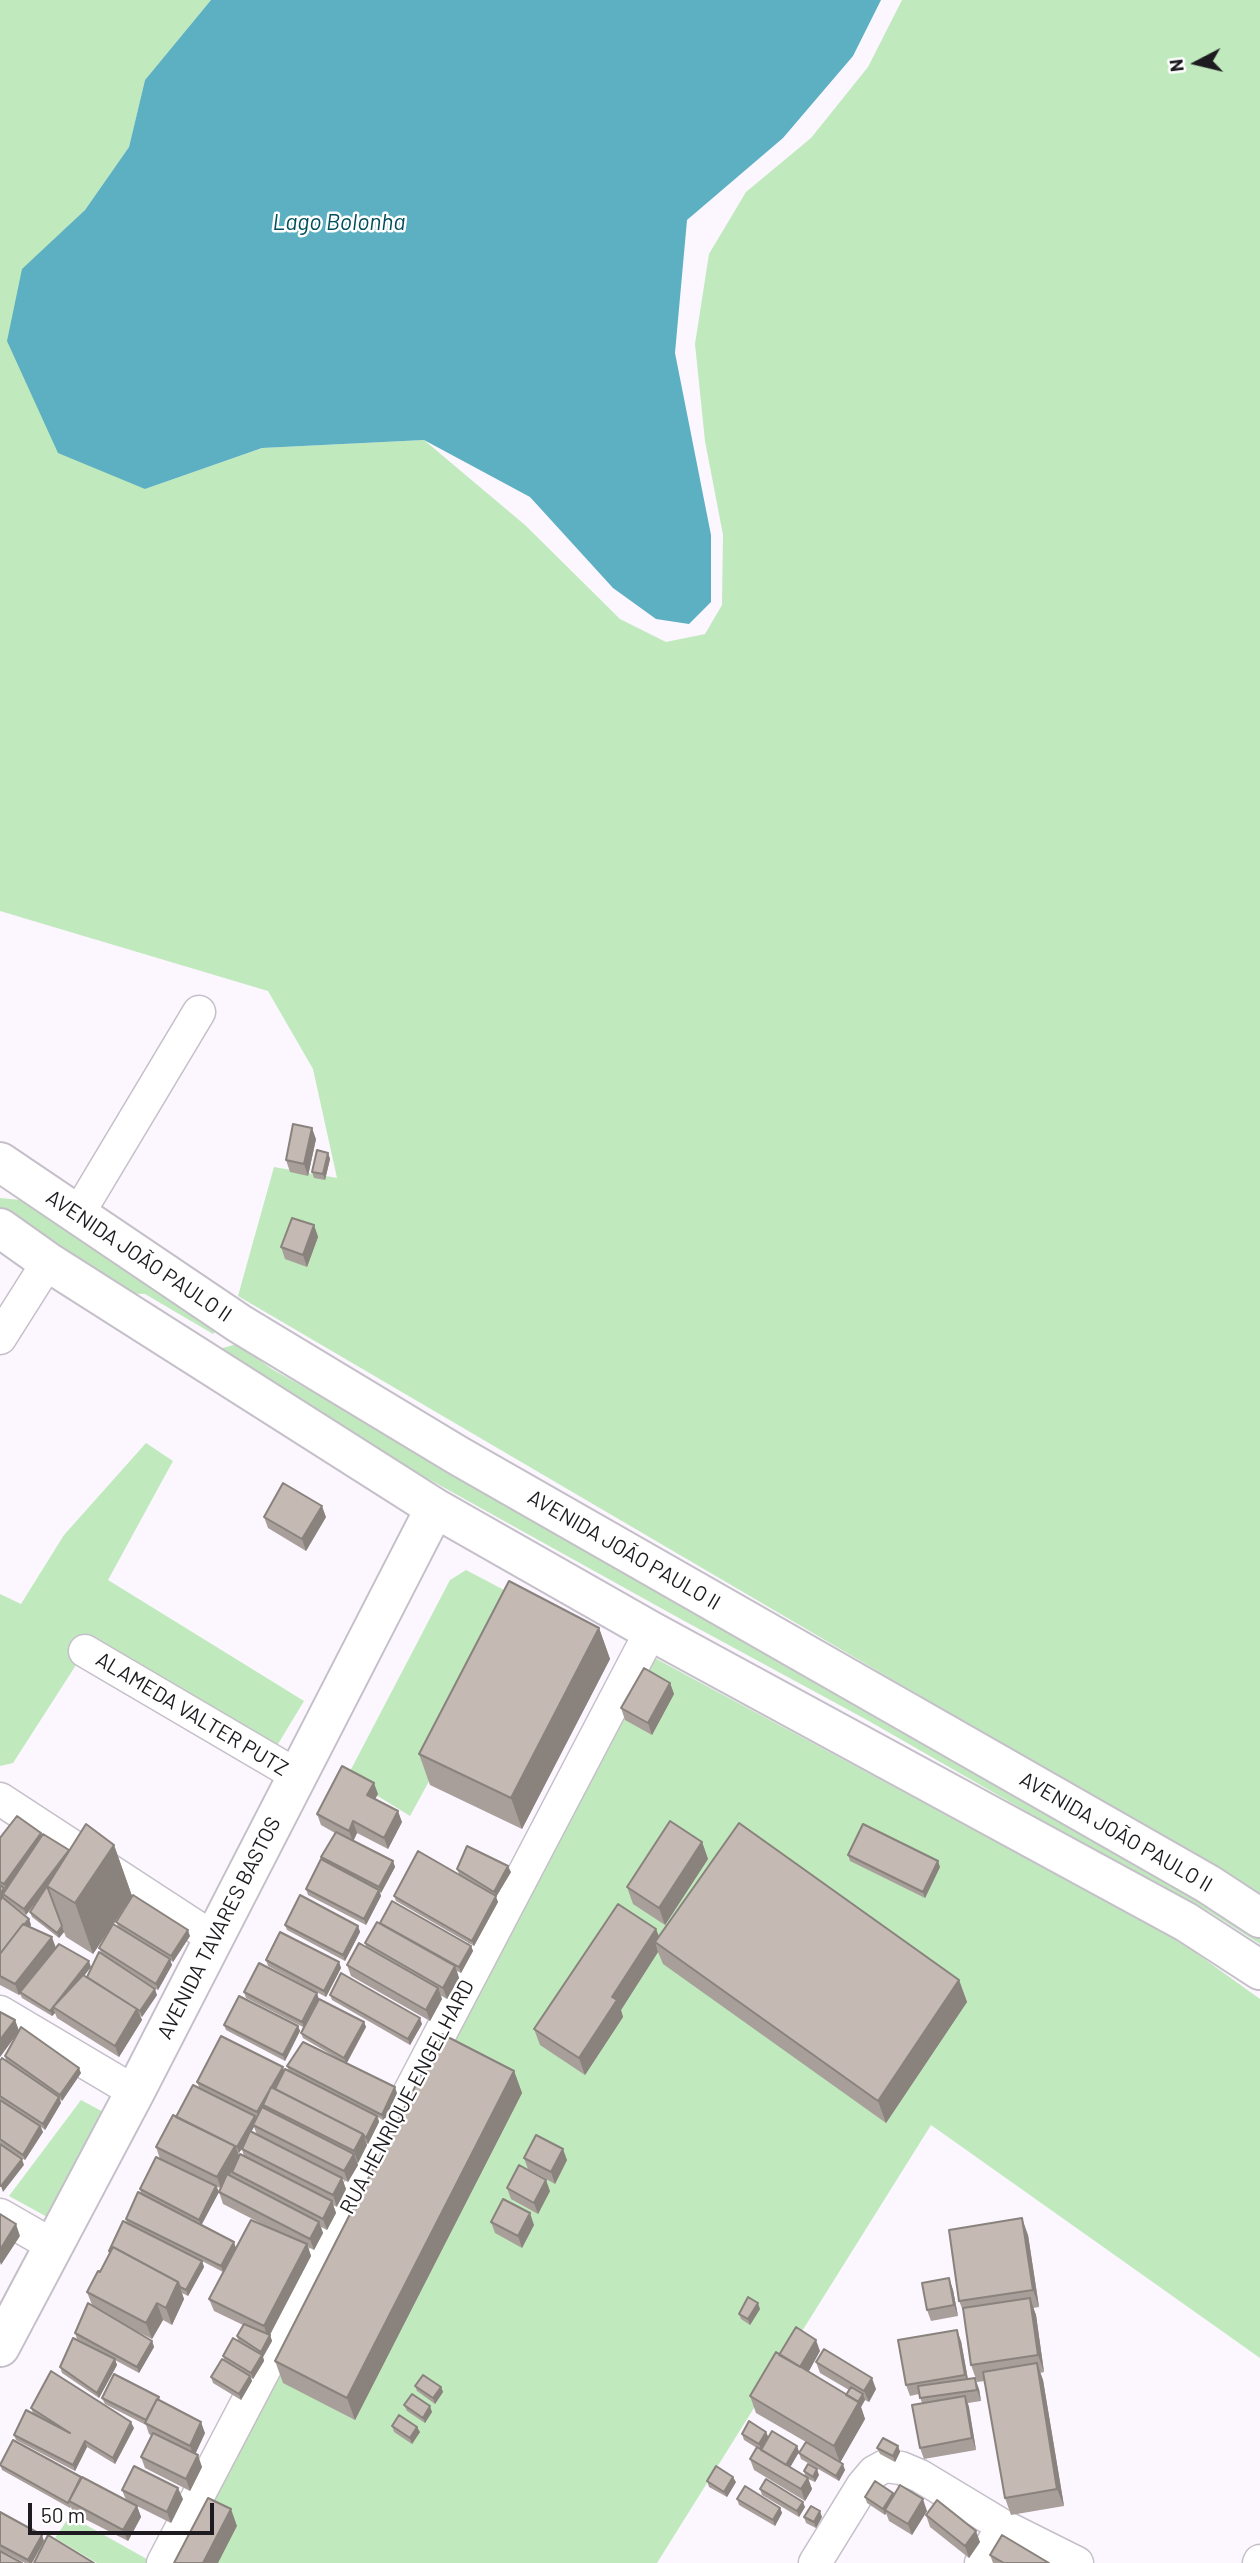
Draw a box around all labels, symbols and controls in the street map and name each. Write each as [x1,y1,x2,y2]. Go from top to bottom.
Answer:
north arrow [1162,28,1232,98]
text: N [1163,58,1188,73]
water label: Lago Bolonha [272,208,406,236]
street label: AVENIDA JOÃO PAULO II [41,1184,237,1328]
street label: AVENIDA JOÃO PAULO II [523,1484,725,1616]
street label: ALAMEDA VALTER PUTZ [91,1647,293,1781]
street label: AVENIDA JOÃO PAULO II [1015,1766,1217,1898]
street label: AVENIDA TAVARES BASTOS [152,1813,286,2043]
street label: RUA HENRIQUE ENGELHARD [334,1976,480,2218]
scale bar [32,2490,217,2534]
text: 50 m [41,2502,85,2527]

